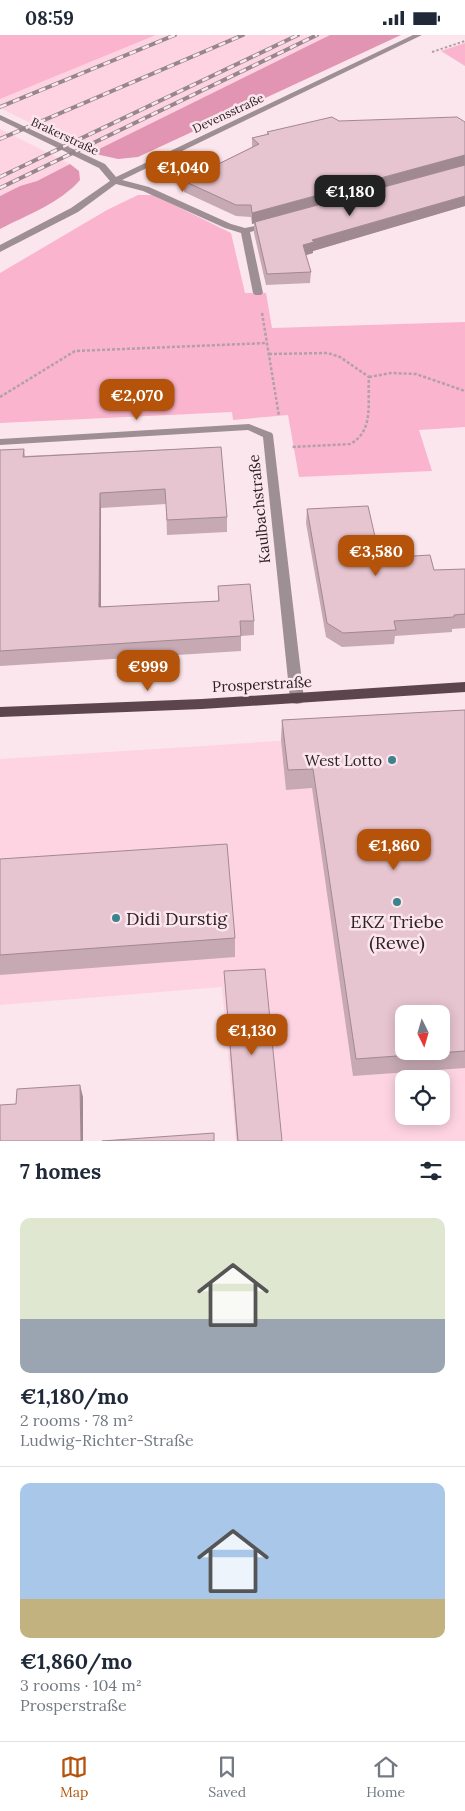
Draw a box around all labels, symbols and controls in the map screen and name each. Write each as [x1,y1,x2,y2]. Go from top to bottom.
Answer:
text: 08:59 [25,6,74,30]
street label: Devensstraße [190,90,266,136]
street label: Brakerstraße [29,114,102,158]
pin: €1,040 [142,151,224,193]
text: €1,040 [157,157,209,177]
pin: €1,180 [309,175,391,217]
text: €1,180 [325,181,375,201]
pin: €2,070 [96,379,178,421]
text: €2,070 [110,385,164,405]
street label: Kaulbachstraße [244,454,274,564]
pin: €3,580 [335,535,417,577]
text: €3,580 [349,541,403,561]
pin: €999 [118,649,178,692]
text: €999 [128,656,168,676]
street label: Prosperstraße [212,672,312,696]
place label: West Lotto [305,751,382,770]
marker: West Lotto [386,754,398,766]
pin: €1,860 [353,829,435,871]
text: €1,860 [368,835,420,855]
marker: EKZ Triebe (Rewe) [391,896,403,908]
place label: Didi Durstig [126,907,228,930]
place label: EKZ Triebe (Rewe) [350,910,444,954]
marker: Didi Durstig [110,912,122,924]
north arrow [395,1005,450,1060]
map controls [395,1005,450,1125]
pin: €1,130 [211,1013,293,1056]
text: €1,130 [227,1020,277,1040]
button: locate [395,1070,450,1125]
icon: filters [417,1157,445,1185]
text: 7 homes [20,1158,101,1185]
icon: home [188,1250,278,1340]
text: €1,180/mo [20,1383,129,1410]
text: 2 rooms · 78 m² [20,1410,134,1430]
text: Ludwig-Richter-Straße [20,1430,194,1450]
icon: home [188,1516,278,1606]
text: €1,860/mo [20,1648,132,1675]
text: 3 rooms · 104 m² [20,1675,142,1695]
text: Prosperstraße [20,1695,127,1715]
tab: Map [60,1753,88,1801]
tab: Saved [208,1753,246,1801]
tab: Home [366,1753,405,1801]

